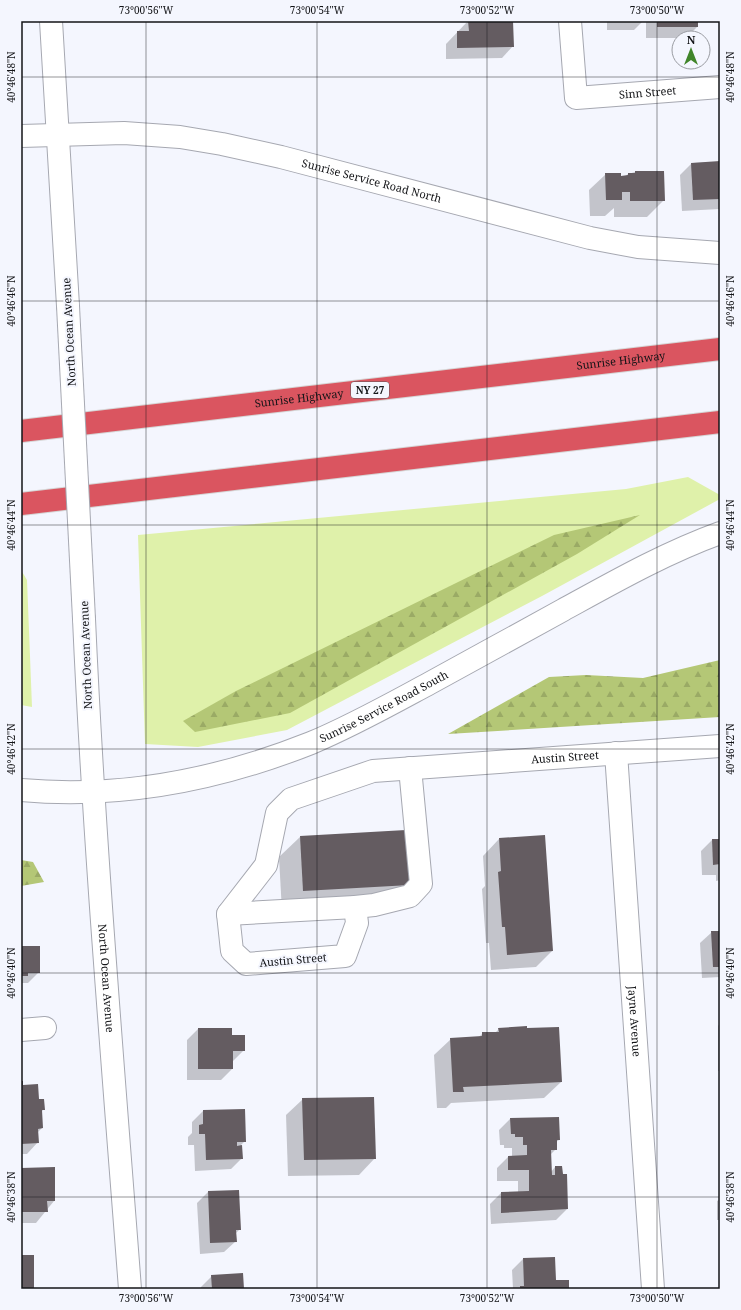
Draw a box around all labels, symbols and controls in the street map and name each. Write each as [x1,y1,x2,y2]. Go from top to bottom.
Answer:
text: 73°00'56"W [119,3,174,17]
text: 73°00'54"W [290,3,345,17]
text: 73°00'52"W [460,3,515,17]
text: 73°00'50"W [630,3,685,17]
north arrow [671,30,711,70]
text: N [687,32,696,47]
text: 40°46'48"N [4,51,18,103]
text: 40°46'48"N [723,51,737,103]
street label: Sinn Street [618,82,677,102]
street label: Sunrise Service Road North [300,155,443,206]
text: 40°46'46"N [4,275,18,327]
text: 40°46'46"N [723,275,737,327]
street label: North Ocean Avenue [58,277,79,387]
street label: Sunrise Highway [576,347,667,373]
road number: NY 27 [351,382,389,398]
street label: Sunrise Highway [254,385,345,411]
text: 40°46'44"N [4,499,18,551]
text: 40°46'44"N [723,499,737,551]
street label: North Ocean Avenue [76,600,95,710]
street label: Sunrise Service Road South [317,667,451,746]
text: 40°46'42"N [4,723,18,775]
text: 40°46'42"N [723,723,737,775]
street label: Austin Street [531,747,599,767]
street label: North Ocean Avenue [95,924,118,1033]
text: 40°46'40"N [4,947,18,999]
text: 40°46'40"N [723,947,737,999]
street label: Austin Street [259,949,327,970]
street label: Jayne Avenue [625,984,645,1058]
text: 40°46'38"N [4,1171,18,1223]
text: 40°46'38"N [723,1171,737,1223]
text: 73°00'56"W [119,1291,174,1305]
text: 73°00'54"W [290,1291,345,1305]
text: 73°00'52"W [460,1291,515,1305]
text: 73°00'50"W [630,1291,685,1305]

